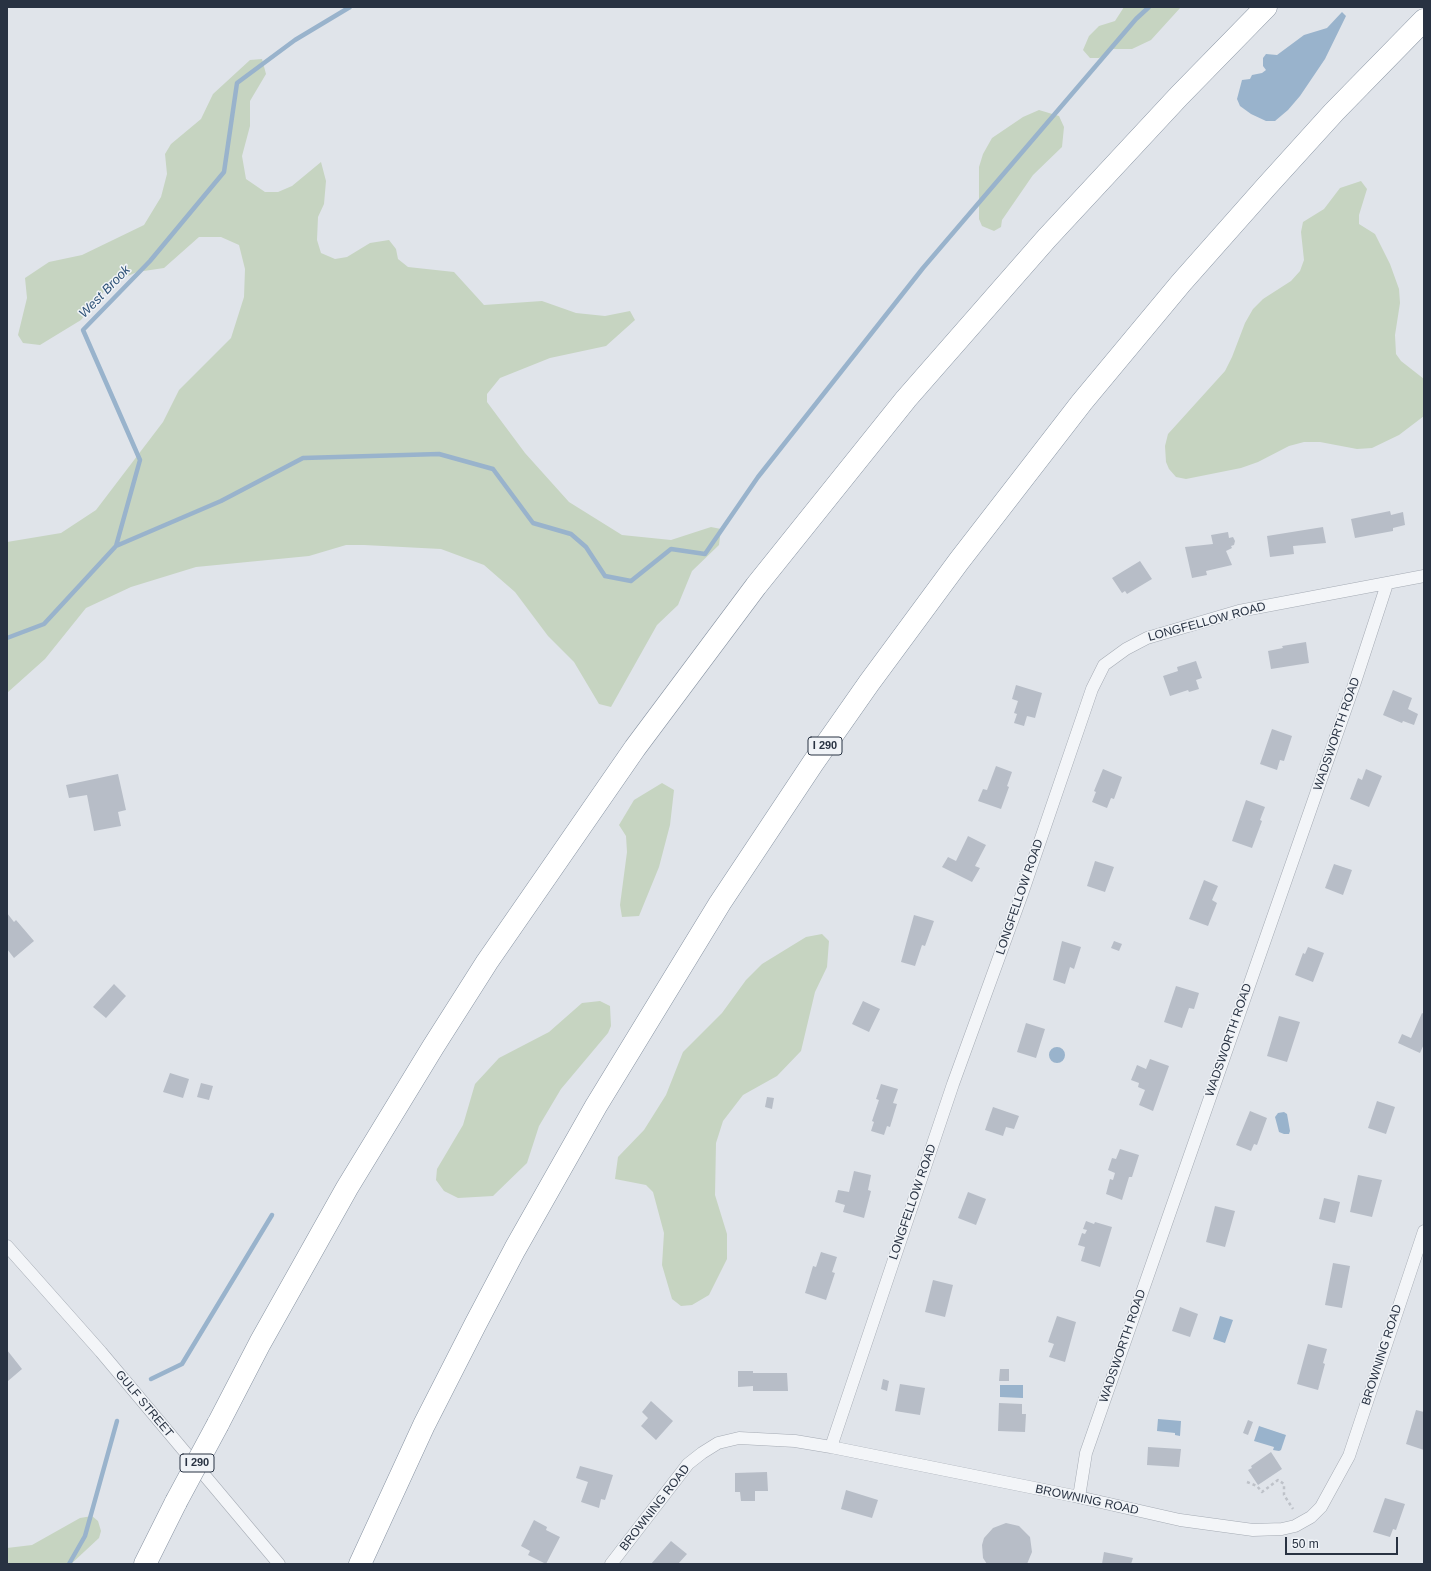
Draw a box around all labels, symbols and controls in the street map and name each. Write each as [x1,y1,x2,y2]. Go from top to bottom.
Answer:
water label: West Brook [76,263,134,321]
street label: LONGFELLOW ROAD [1147,599,1267,645]
street label: WADSWORTH ROAD [1311,676,1363,792]
road number: I 290 [808,737,842,755]
street label: LONGFELLOW ROAD [993,837,1047,957]
street label: WADSWORTH ROAD [1203,982,1255,1098]
street label: LONGFELLOW ROAD [886,1142,940,1262]
street label: WADSWORTH ROAD [1097,1288,1149,1404]
street label: BROWNING ROAD [1359,1303,1405,1407]
street label: GULF STREET [112,1368,176,1440]
road number: I 290 [180,1454,214,1472]
street label: BROWNING ROAD [617,1462,693,1554]
street label: BROWNING ROAD [1034,1482,1140,1518]
scale bar [1287,1529,1400,1555]
text: 50 m [1292,1537,1319,1551]

